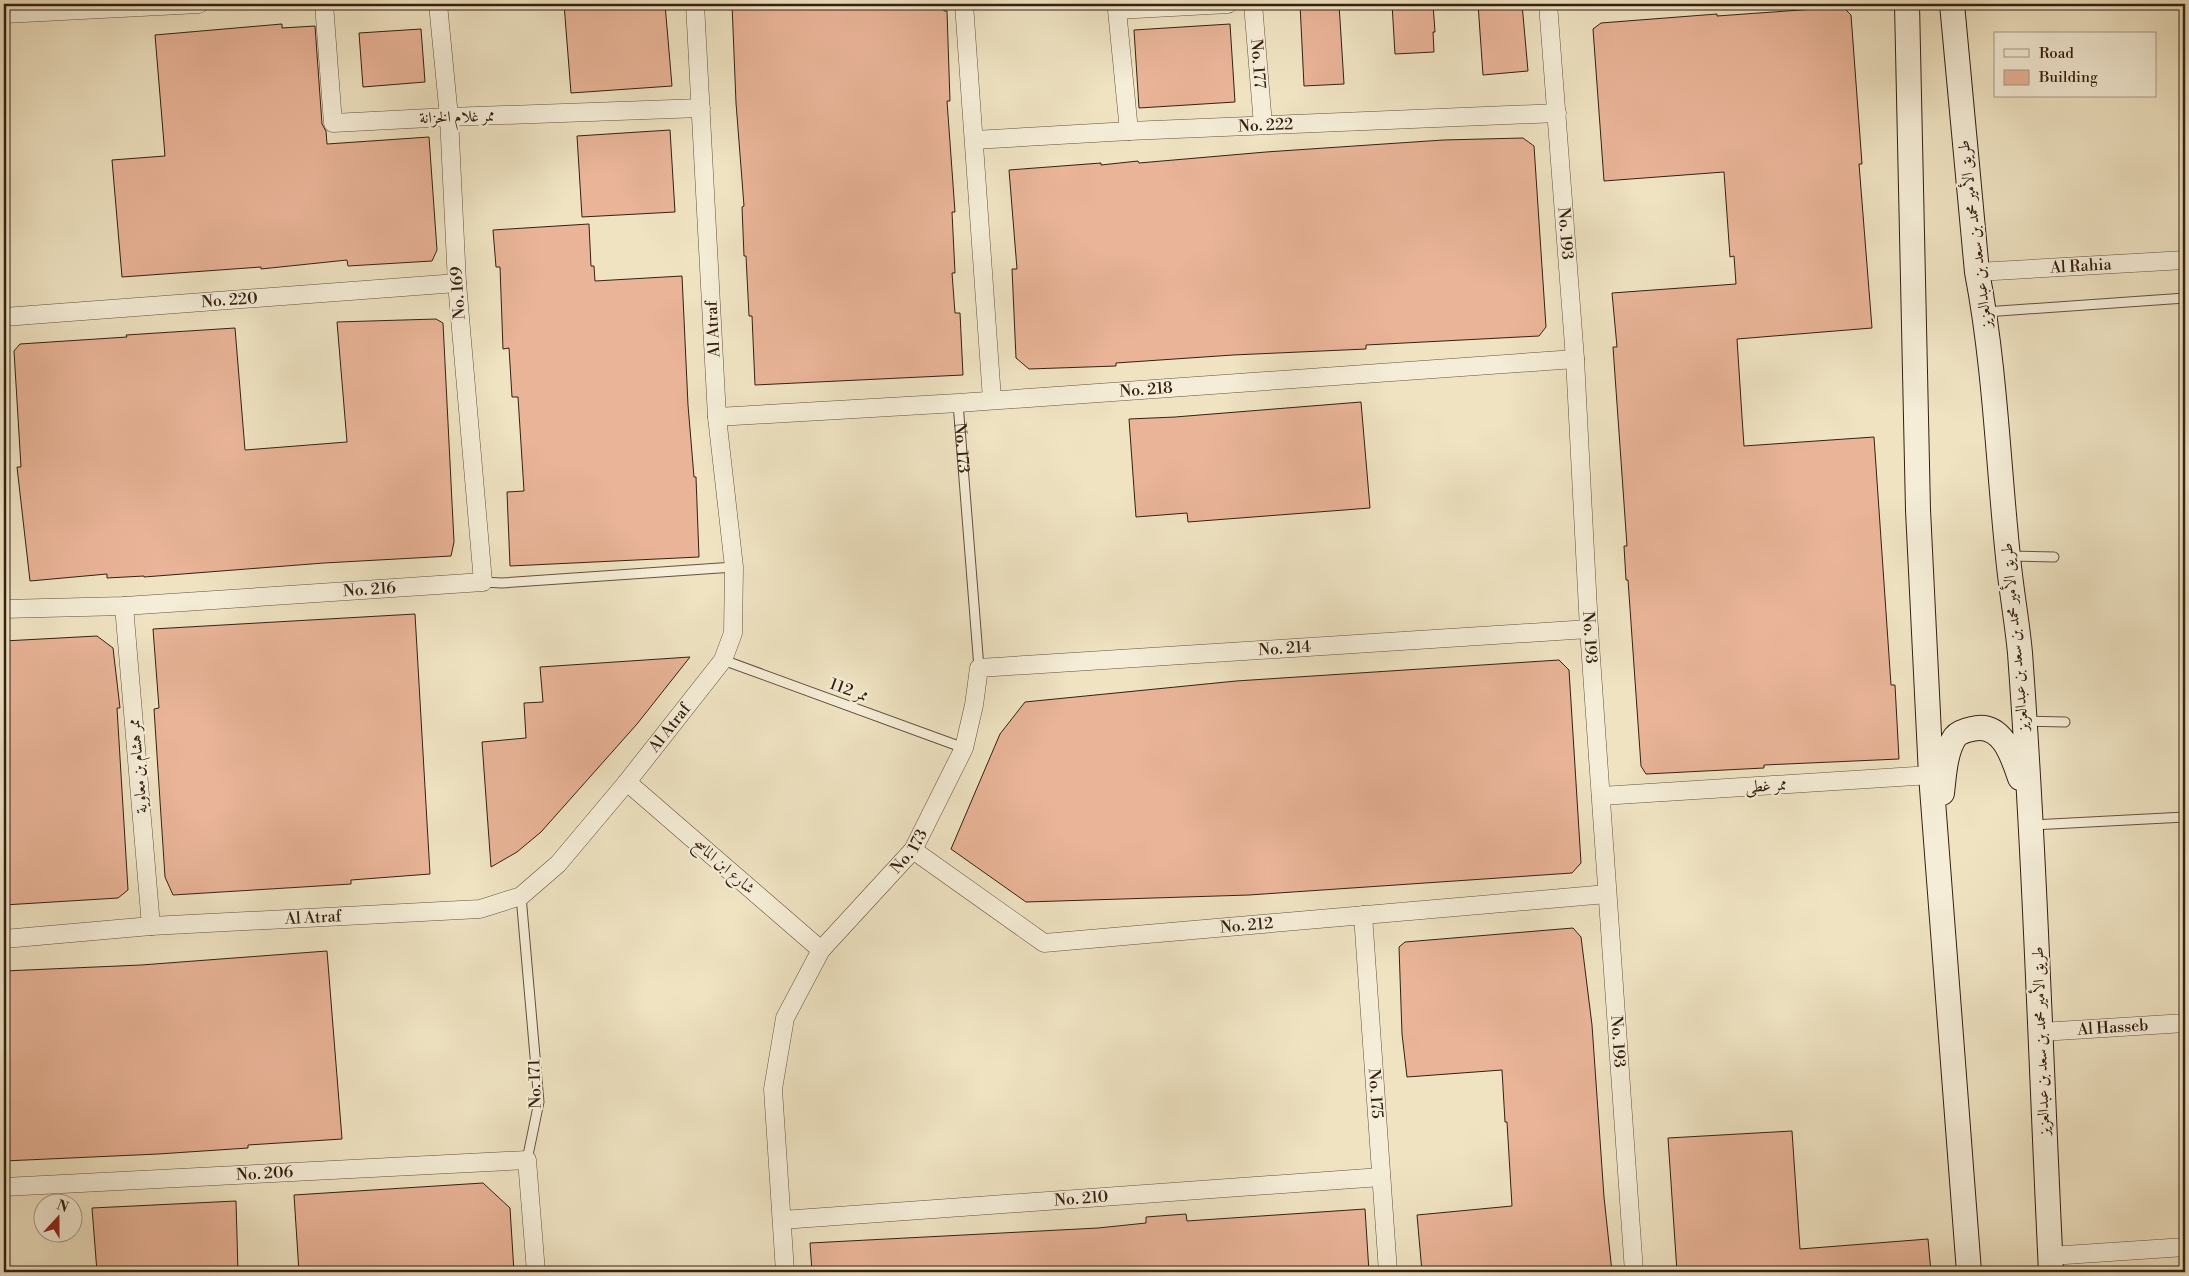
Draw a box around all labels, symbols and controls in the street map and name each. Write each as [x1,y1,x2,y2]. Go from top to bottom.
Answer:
legend [1994,32,2156,98]
street label: No. 177 [1246,38,1270,90]
text: Road [2039,44,2074,63]
text: Building [2038,68,2098,87]
street label: ممر غلام الخزانة [419,106,495,132]
street label: No. 222 [1238,114,1294,136]
street label: طريق الأمير محمد بن سعد بن عبدالعزيز [1952,139,1997,331]
street label: No. 193 [1553,206,1577,260]
street label: Al Rahia [2049,254,2113,278]
street label: No. 169 [446,265,470,320]
street label: No. 220 [200,288,258,312]
street label: Al Atraf [701,299,725,359]
street label: No. 218 [1119,378,1174,401]
street label: No. 173 [950,422,974,474]
street label: طريق الأمير محمد بن سعد بن عبدالعزيز [1995,542,2033,734]
street label: No. 216 [342,578,397,601]
street label: No. 193 [1578,611,1601,665]
street label: No. 214 [1258,637,1312,660]
street label: ممر 112 [827,674,871,706]
street label: Al Atraf [644,699,696,757]
street label: ممر هشام بن معاوية [124,717,156,814]
street label: ممر غطى [1744,775,1788,798]
street label: No. 173 [886,826,932,878]
street label: شارع ابن الماسح [687,834,759,900]
street label: Al Atraf [284,906,343,929]
street label: No. 212 [1219,913,1274,938]
street label: طريق الأمير محمد بن سعد بن عبدالعزيز [2026,946,2054,1138]
street label: No. 193 [1606,1015,1630,1069]
street label: Al Hasseb [2076,1015,2149,1040]
street label: No. 171 [524,1059,546,1109]
street label: No. 175 [1364,1068,1387,1120]
street label: No. 206 [236,1162,294,1185]
street label: No. 210 [1054,1187,1109,1210]
north arrow [32,1194,82,1244]
text: N [54,1196,71,1217]

